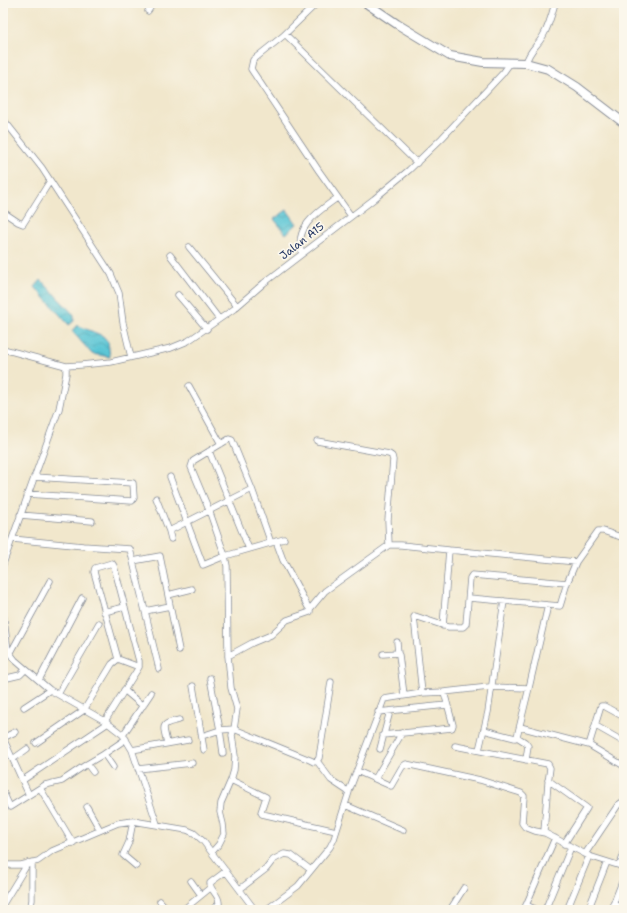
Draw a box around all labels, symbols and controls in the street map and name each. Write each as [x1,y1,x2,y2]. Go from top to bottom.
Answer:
street label: Jalan A15 [277,219,327,263]

